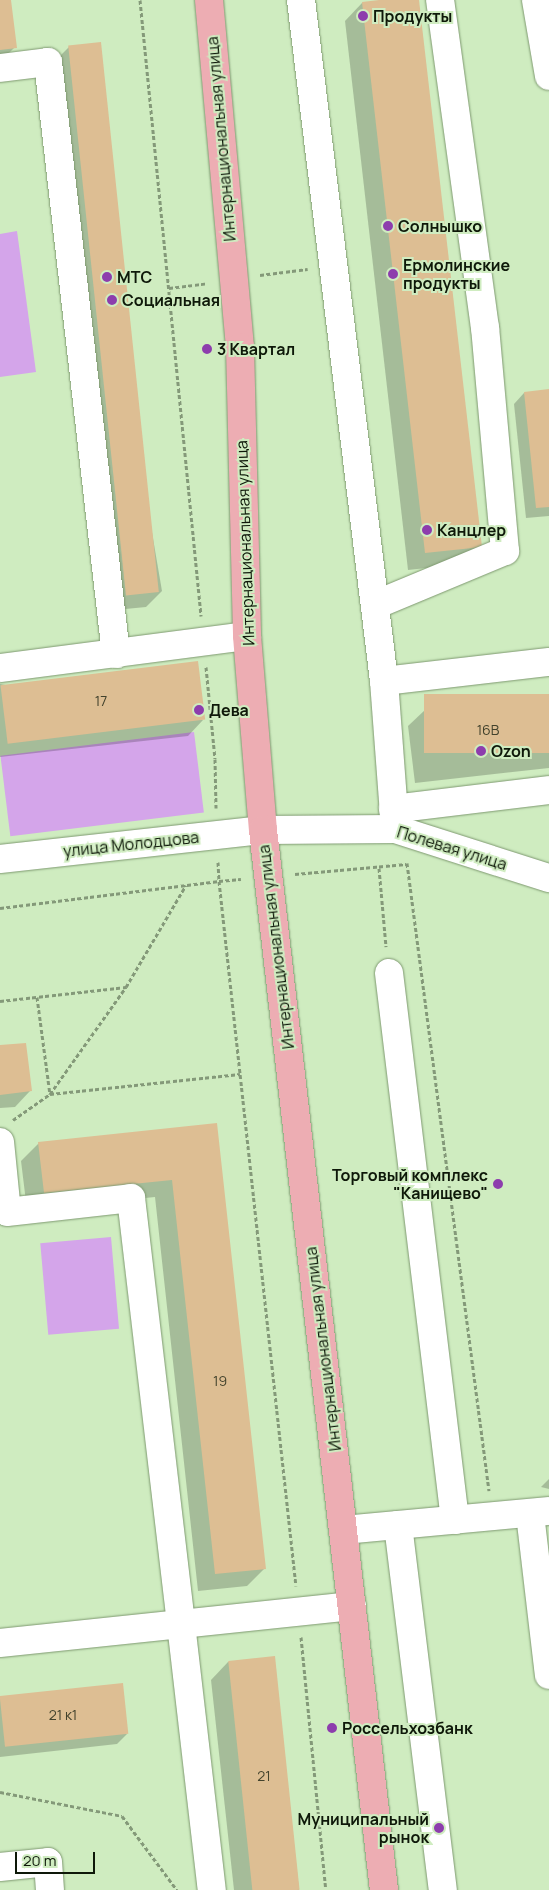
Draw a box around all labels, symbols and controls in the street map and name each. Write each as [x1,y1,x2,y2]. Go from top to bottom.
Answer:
place label: Продукты [373,6,452,26]
marker: Продукты [357,10,369,22]
street label: Интернациональная улица [202,36,240,242]
place label: Солнышко [398,216,482,236]
marker: Солнышко [382,220,394,232]
place label: Ермолинские продукты [403,255,510,293]
place label: МТС [117,267,152,287]
marker: Ермолинские продукты [387,268,399,280]
marker: МТС [101,271,113,283]
place label: Социальная [122,290,220,310]
marker: Социальная [106,294,118,306]
place label: 3 Квартал [217,339,295,359]
marker: 3 Квартал [201,343,213,355]
street label: Интернациональная улица [232,440,258,646]
place label: Канцлер [437,520,506,540]
marker: Канцлер [421,524,433,536]
house number: 17 [95,693,107,709]
place label: Дева [209,700,249,720]
marker: Дева [193,704,205,716]
house number: 16В [477,722,499,738]
place label: Ozon [491,741,531,761]
marker: Ozon [475,745,487,757]
street label: Полевая улица [395,822,509,874]
street label: улица Молодцова [62,827,200,861]
street label: Интернациональная улица [254,844,298,1050]
place label: Торговый комплекс "Канищево" [332,1165,488,1203]
marker: Торговый комплекс "Канищево" [492,1178,504,1190]
street label: Интернациональная улица [301,1246,345,1452]
house number: 19 [213,1373,227,1389]
house number: 21 к1 [49,1707,77,1723]
place label: Россельхозбанк [342,1718,473,1738]
marker: Россельхозбанк [326,1722,338,1734]
house number: 21 [257,1768,271,1784]
place label: Муниципальный рынок [298,1809,429,1847]
marker: Муниципальный рынок [433,1822,445,1834]
scale bar [18,1842,98,1874]
text: 20 m [23,1850,56,1871]

